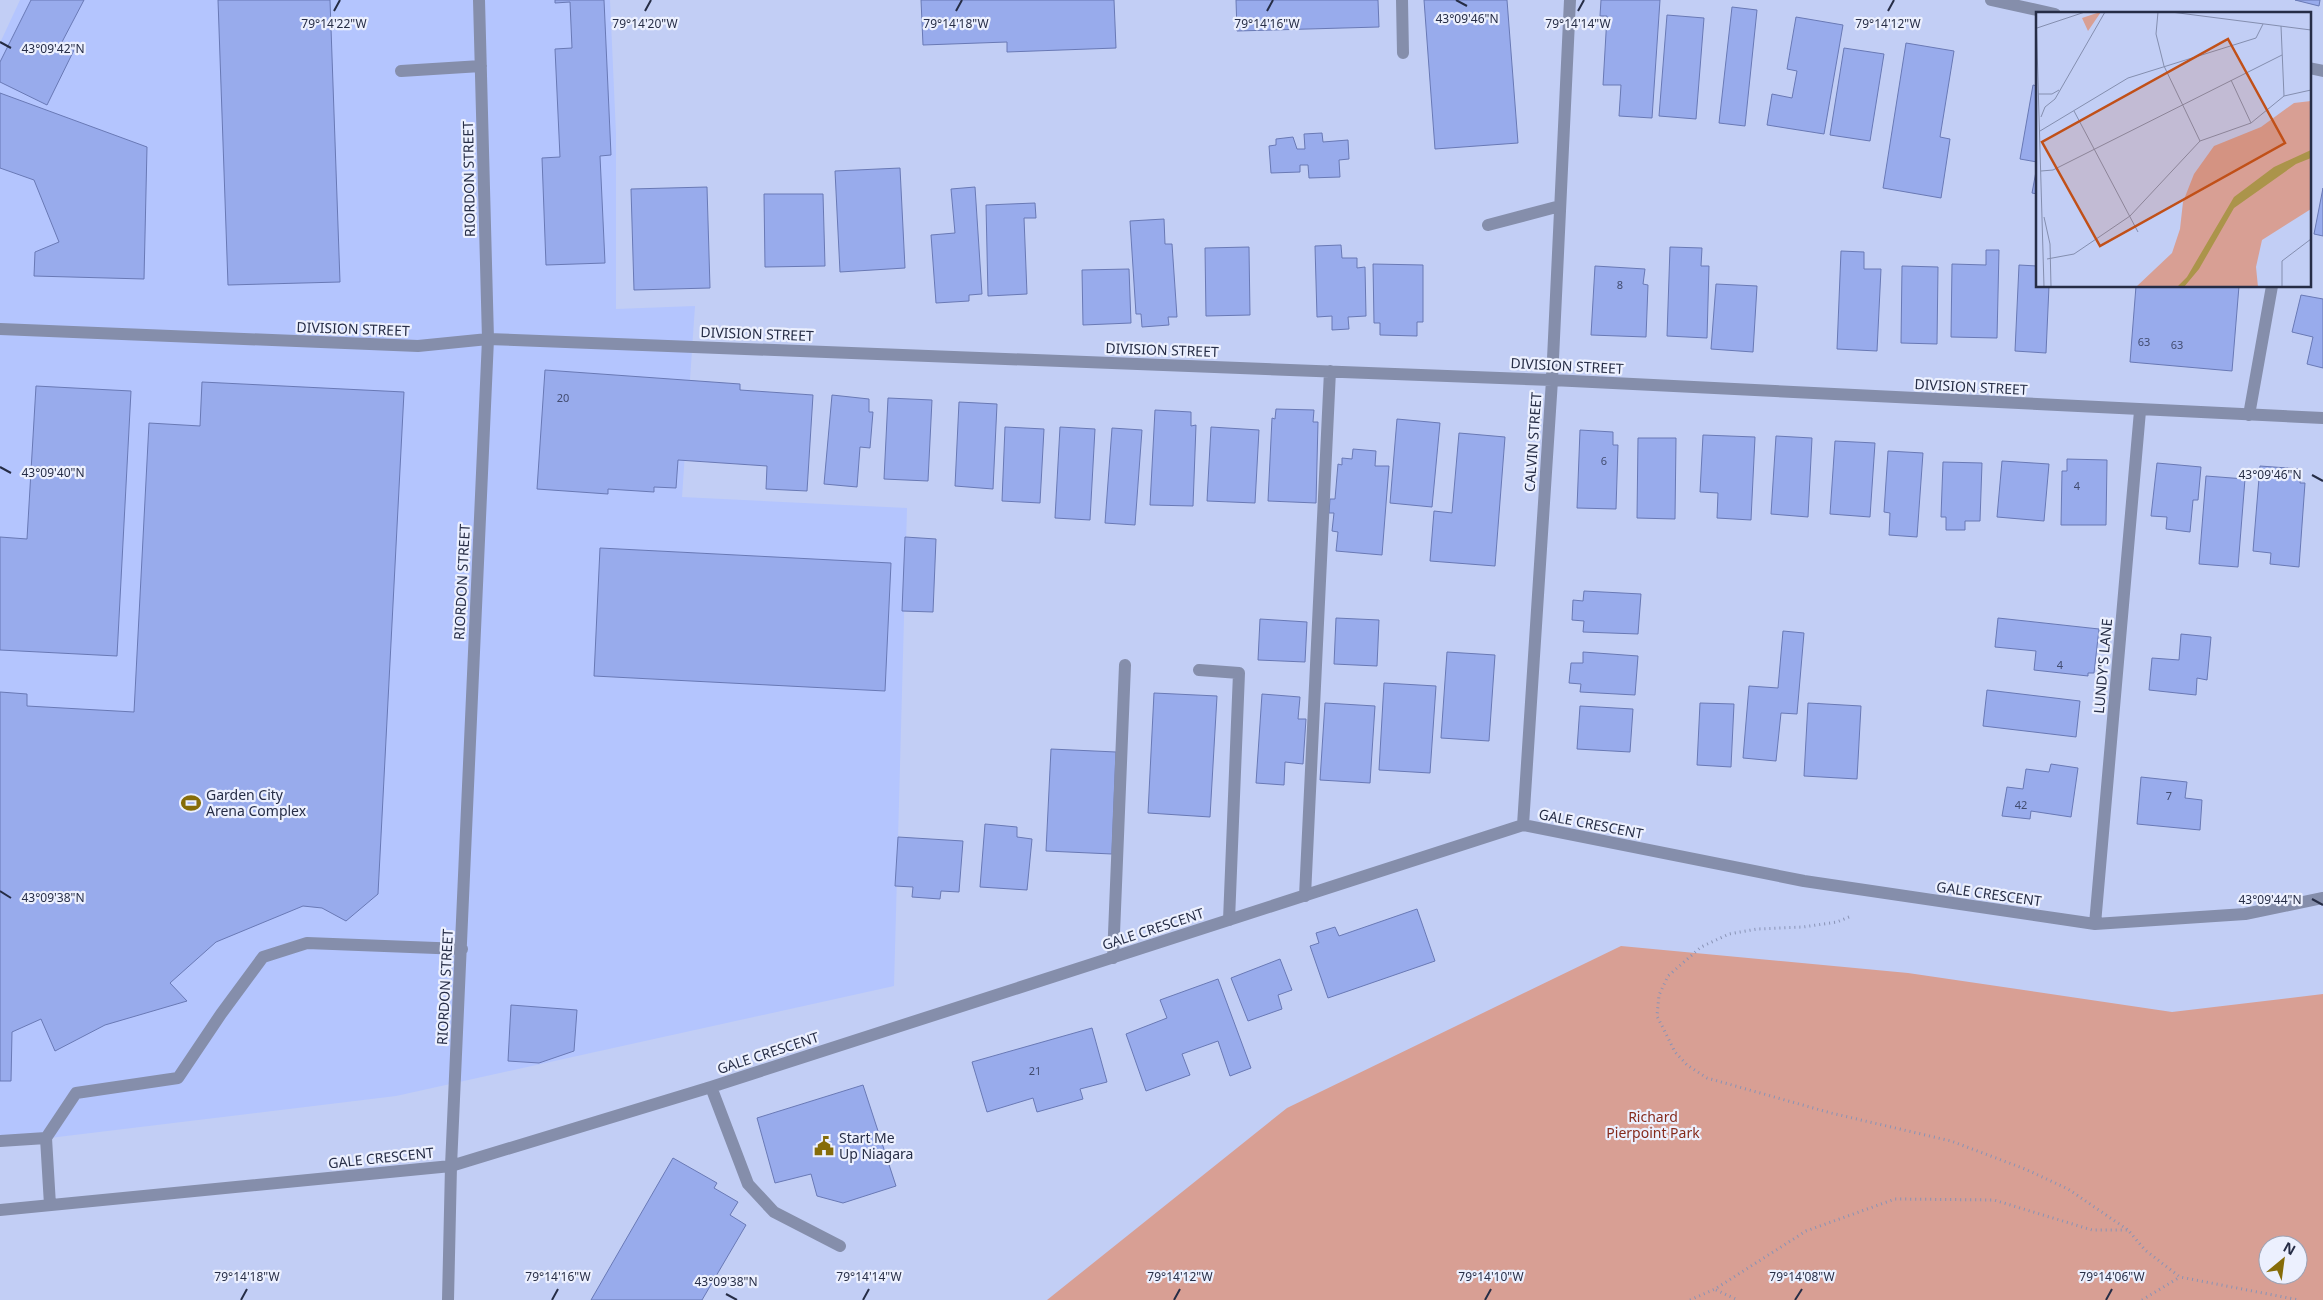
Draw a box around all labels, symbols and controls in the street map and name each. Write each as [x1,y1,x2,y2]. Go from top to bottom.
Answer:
text: 43°09'46"N [1435,10,1499,27]
inset map [2036,12,2310,288]
text: 79°14'22"W [301,15,367,32]
text: 79°14'20"W [612,15,678,32]
text: 79°14'18"W [923,15,989,32]
text: 79°14'16"W [1234,15,1300,32]
text: 79°14'14"W [1545,15,1611,32]
text: 79°14'12"W [1855,15,1921,32]
text: 43°09'42"N [21,40,85,57]
street label: RIORDON STREET [458,121,479,237]
house number: 8 [1617,277,1623,292]
street label: DIVISION STREET [296,317,410,340]
street label: DIVISION STREET [700,322,814,345]
house number: 63 [2138,334,2150,349]
house number: 63 [2171,337,2183,352]
street label: DIVISION STREET [1105,338,1219,361]
street label: DIVISION STREET [1510,353,1624,378]
street label: DIVISION STREET [1914,374,2028,399]
house number: 20 [557,390,569,405]
street label: CALVIN STREET [1520,391,1545,492]
house number: 6 [1601,453,1607,468]
text: 43°09'40"N [21,464,85,481]
text: 43°09'46"N [2238,466,2302,483]
house number: 4 [2074,478,2081,493]
street label: RIORDON STREET [449,523,474,640]
street label: LUNDY'S LANE [2089,618,2116,714]
house number: 4 [2057,657,2064,672]
place label: Garden City Arena Complex [206,785,307,820]
house number: 7 [2166,788,2172,803]
sports icon: Garden City Arena Complex [180,792,202,814]
house number: 42 [2015,797,2027,812]
street label: GALE CRESCENT [1537,804,1645,843]
street label: GALE CRESCENT [1935,877,2043,910]
text: 43°09'38"N [21,889,85,906]
text: 43°09'44"N [2238,891,2302,908]
street label: GALE CRESCENT [1100,903,1206,954]
street label: RIORDON STREET [432,928,457,1045]
street label: GALE CRESCENT [715,1027,821,1078]
house number: 21 [1029,1063,1041,1078]
park label: Richard Pierpoint Park [1606,1107,1700,1142]
place label: Start Me Up Niagara [839,1128,913,1163]
public building icon: Start Me Up Niagara [813,1135,835,1157]
street label: GALE CRESCENT [327,1142,435,1172]
north arrow [2258,1235,2308,1285]
text: N [2280,1237,2299,1259]
text: 79°14'18"W [214,1268,280,1285]
text: 79°14'16"W [525,1268,591,1285]
text: 79°14'14"W [836,1268,902,1285]
text: 79°14'12"W [1147,1268,1213,1285]
text: 79°14'10"W [1458,1268,1524,1285]
text: 79°14'08"W [1769,1268,1835,1285]
text: 79°14'06"W [2079,1268,2145,1285]
text: 43°09'38"N [694,1273,758,1290]

